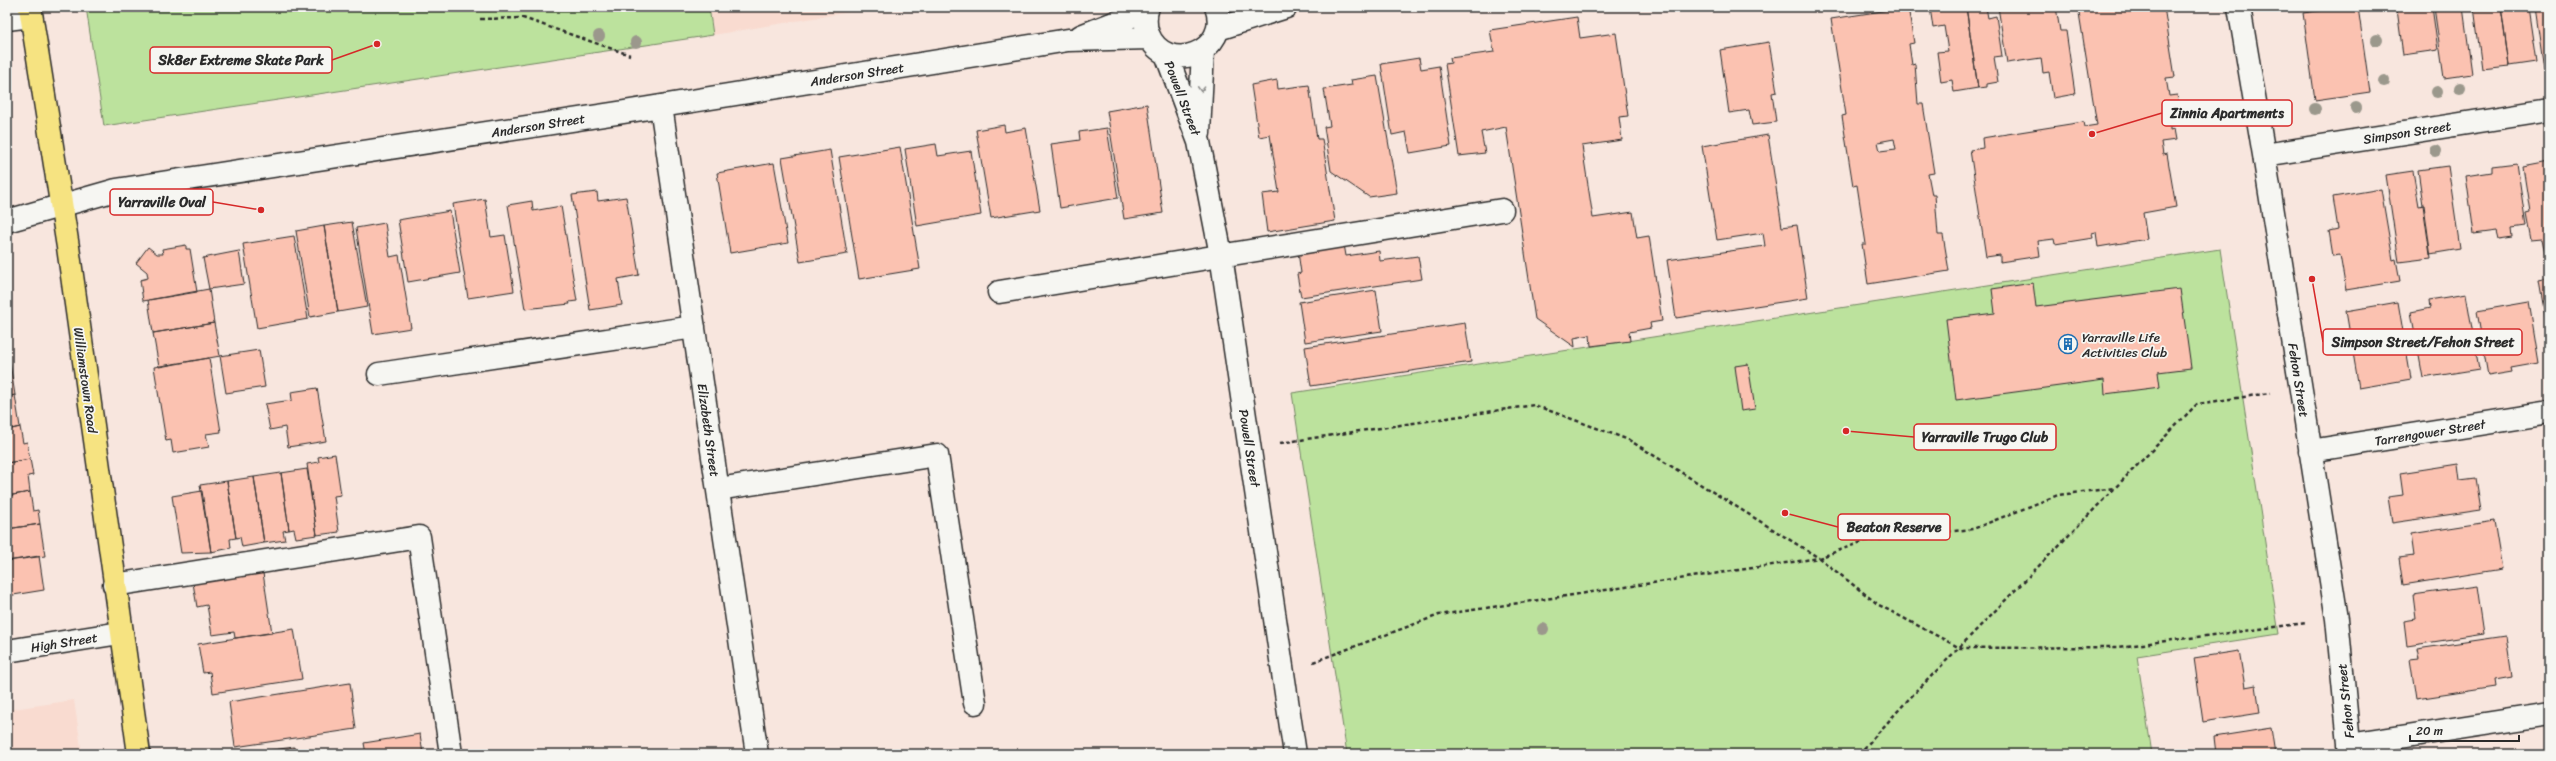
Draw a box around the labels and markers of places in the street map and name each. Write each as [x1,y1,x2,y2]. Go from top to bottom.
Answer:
callout: Sk8er Extreme Skate Park [150,47,332,73]
callout: Zinnia Apartments [2162,100,2292,126]
callout: Yarraville Oval [110,189,213,215]
place label: Yarraville Life Activities Club [2081,326,2167,364]
callout: Simpson Street/Fehon Street [2323,329,2522,355]
building icon: Yarraville Life Activities Club [2057,333,2079,355]
callout: Yarraville Trugo Club [1914,424,2056,450]
callout: Beaton Reserve [1838,514,1950,540]

